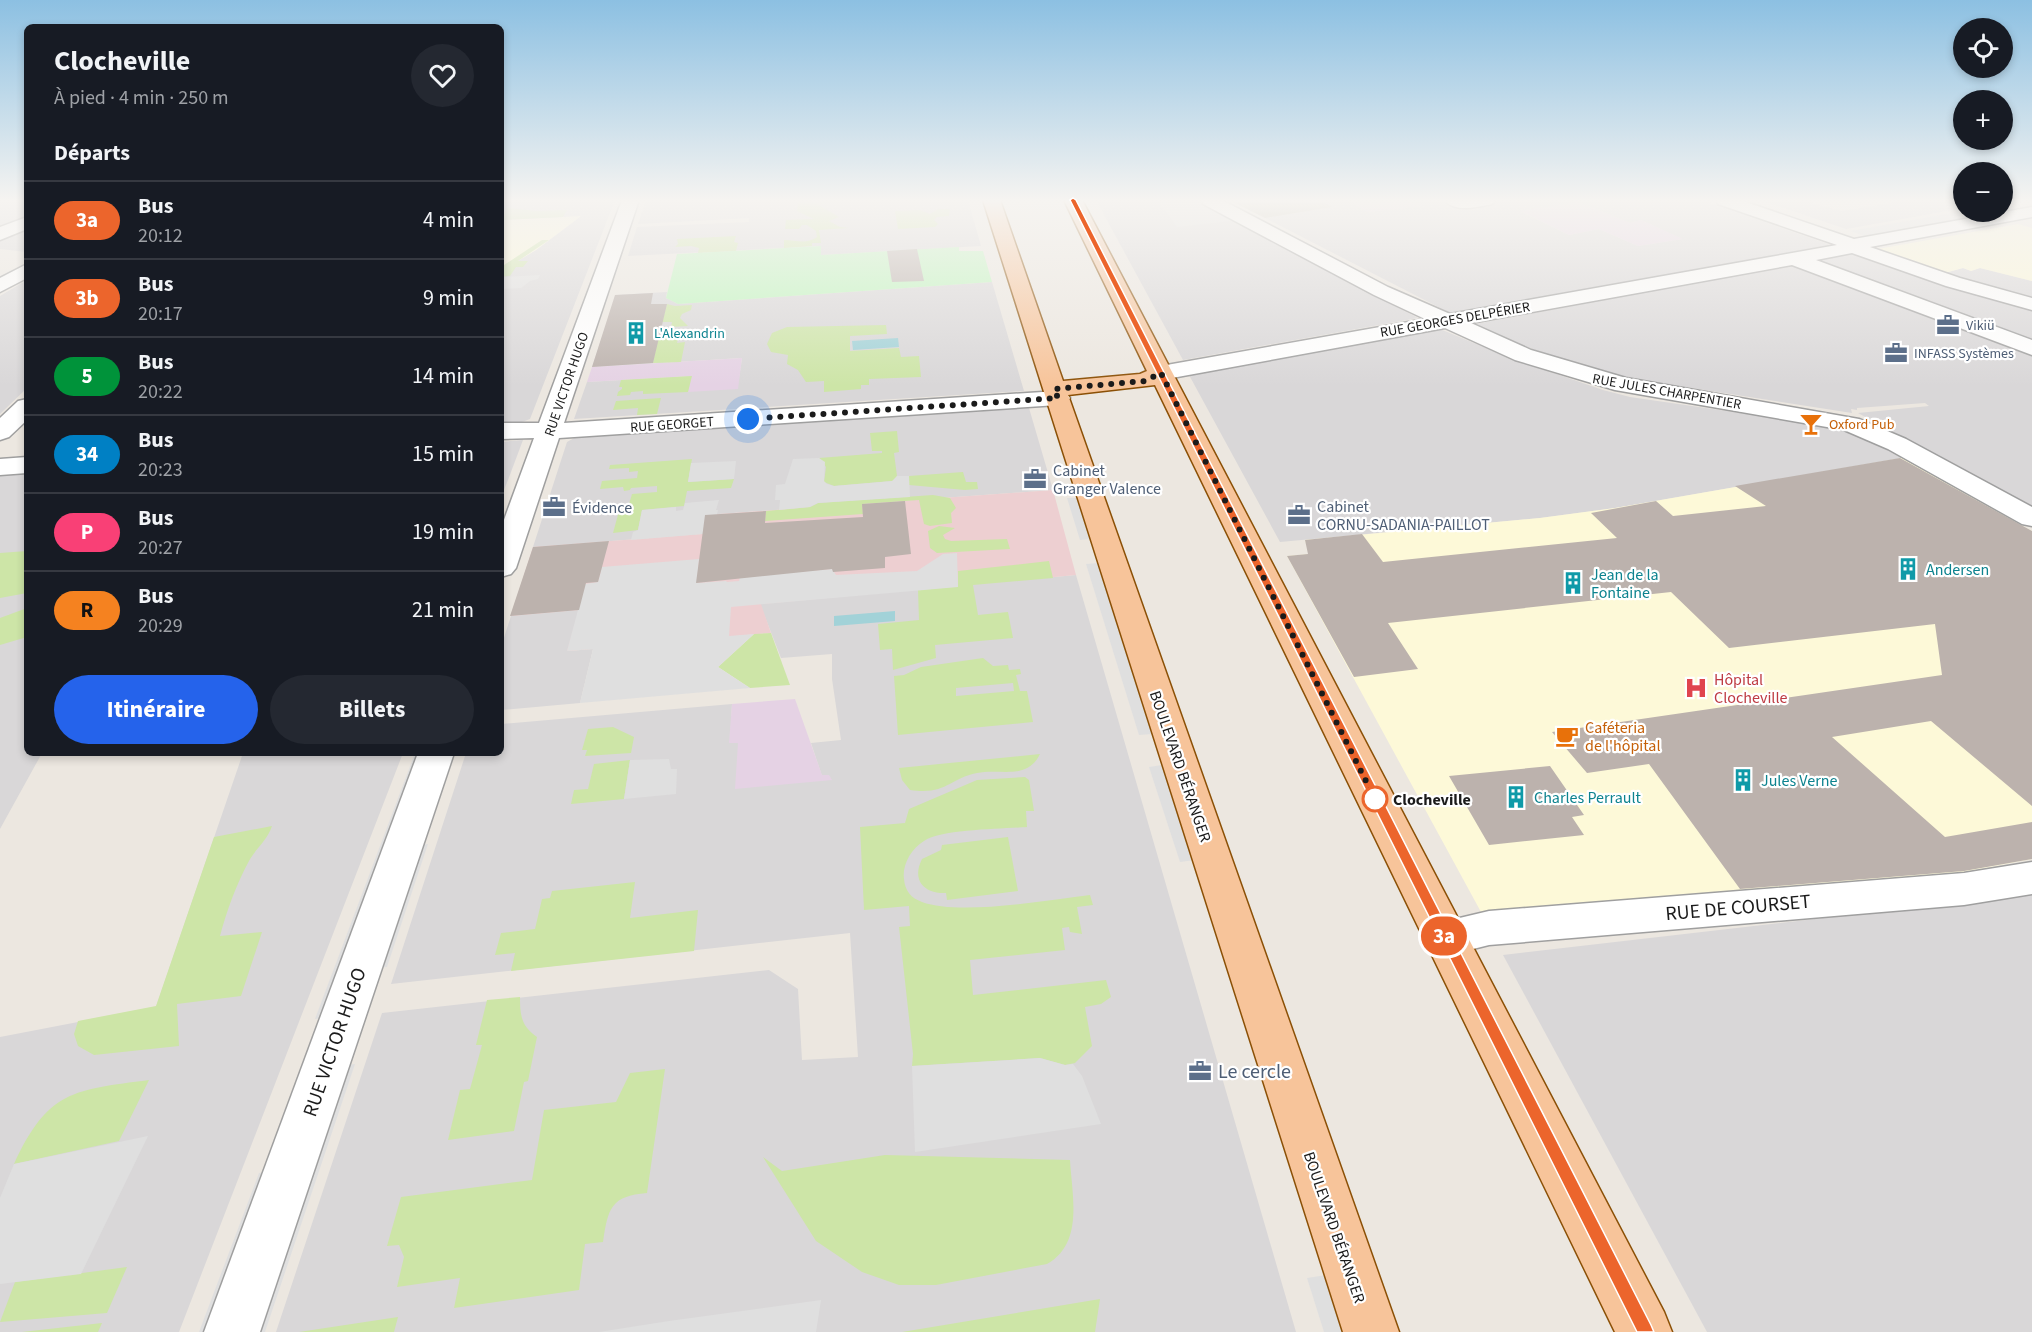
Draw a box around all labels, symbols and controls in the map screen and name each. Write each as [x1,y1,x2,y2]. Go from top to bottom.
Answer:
map controls [1953,18,2013,222]
button: locate [1953,18,2013,78]
text: Clocheville [54,41,190,81]
button: heart [411,44,474,107]
text: À pied · 4 min · 250 m [54,84,229,112]
button: + [1953,90,2013,150]
text: Départs [54,137,130,169]
button: − [1953,162,2013,222]
text: Bus [138,190,174,222]
text: 4 min [423,204,474,236]
text: 3a [76,205,98,235]
text: 20:12 [138,222,183,250]
text: Bus [138,268,174,300]
text: 9 min [423,282,474,314]
text: 3b [75,283,99,313]
street label: RUE GEORGES DELPÉRIER [1379,297,1532,343]
text: 20:17 [138,300,183,328]
office icon: Vikiü [1935,312,1961,338]
place label: Vikiü [1966,316,1995,336]
building icon: L'Alexandrin [623,320,649,346]
place label: L'Alexandrin [654,324,725,344]
street label: RUE VICTOR HUGO [540,329,594,439]
office icon: INFASS Systèmes [1883,340,1909,366]
place label: INFASS Systèmes [1914,344,2014,364]
text: Bus [138,346,174,378]
text: 14 min [412,360,474,392]
text: 5 [81,361,93,391]
street label: RUE JULES CHARPENTIER [1591,369,1743,415]
text: 20:22 [138,378,183,406]
your location [733,404,763,434]
bar icon: Oxford Pub [1798,411,1824,437]
street label: RUE GEORGET [629,412,715,438]
place label: Oxford Pub [1829,415,1895,435]
text: Bus [138,424,174,456]
text: 15 min [412,438,474,470]
text: 34 [76,439,98,469]
text: 20:23 [138,456,183,484]
place label: Cabinet Granger Valence [1053,460,1161,500]
office icon: Cabinet Granger Valence [1022,466,1048,492]
office icon: Évidence [541,494,567,520]
place label: Cabinet CORNU-SADANIA-PAILLOT [1317,496,1490,536]
place label: Évidence [572,497,632,519]
text: Bus [138,502,174,534]
office icon: Cabinet CORNU-SADANIA-PAILLOT [1286,502,1312,528]
text: 19 min [412,516,474,548]
text: P [81,517,93,547]
text: 20:27 [138,534,183,562]
building icon: Andersen [1895,556,1921,582]
place label: Andersen [1926,559,1989,581]
place label: Jean de la Fontaine [1591,564,1659,604]
building icon: Jean de la Fontaine [1560,570,1586,596]
text: Bus [138,580,174,612]
text: 21 min [412,594,474,626]
text: R [81,595,93,625]
text: 20:29 [138,612,183,640]
place label: Hôpital Clocheville [1714,669,1787,709]
button: Itinéraire [54,675,258,744]
button: Billets [270,675,474,744]
hospital icon: Hôpital Clocheville [1683,675,1709,701]
street label: BOULEVARD BÉRANGER [1144,688,1216,845]
place label: Caféteria de l'hôpital [1585,717,1660,757]
cafe icon: Caféteria de l'hôpital [1554,723,1580,749]
building icon: Jules Verne [1730,767,1756,793]
place label: Jules Verne [1761,770,1838,792]
building icon: Charles Perrault [1503,784,1529,810]
marker: Clocheville [1362,786,1388,812]
place label: Charles Perrault [1534,787,1642,809]
place label: Clocheville [1393,789,1471,811]
street label: RUE DE COURSET [1664,888,1812,928]
line badge: 3a [1417,916,1471,956]
text: 3a [1433,921,1455,951]
street label: RUE VICTOR HUGO [296,964,374,1121]
office icon: Le cercle [1187,1058,1213,1084]
place label: Le cercle [1218,1058,1291,1086]
street label: BOULEVARD BÉRANGER [1298,1149,1370,1306]

